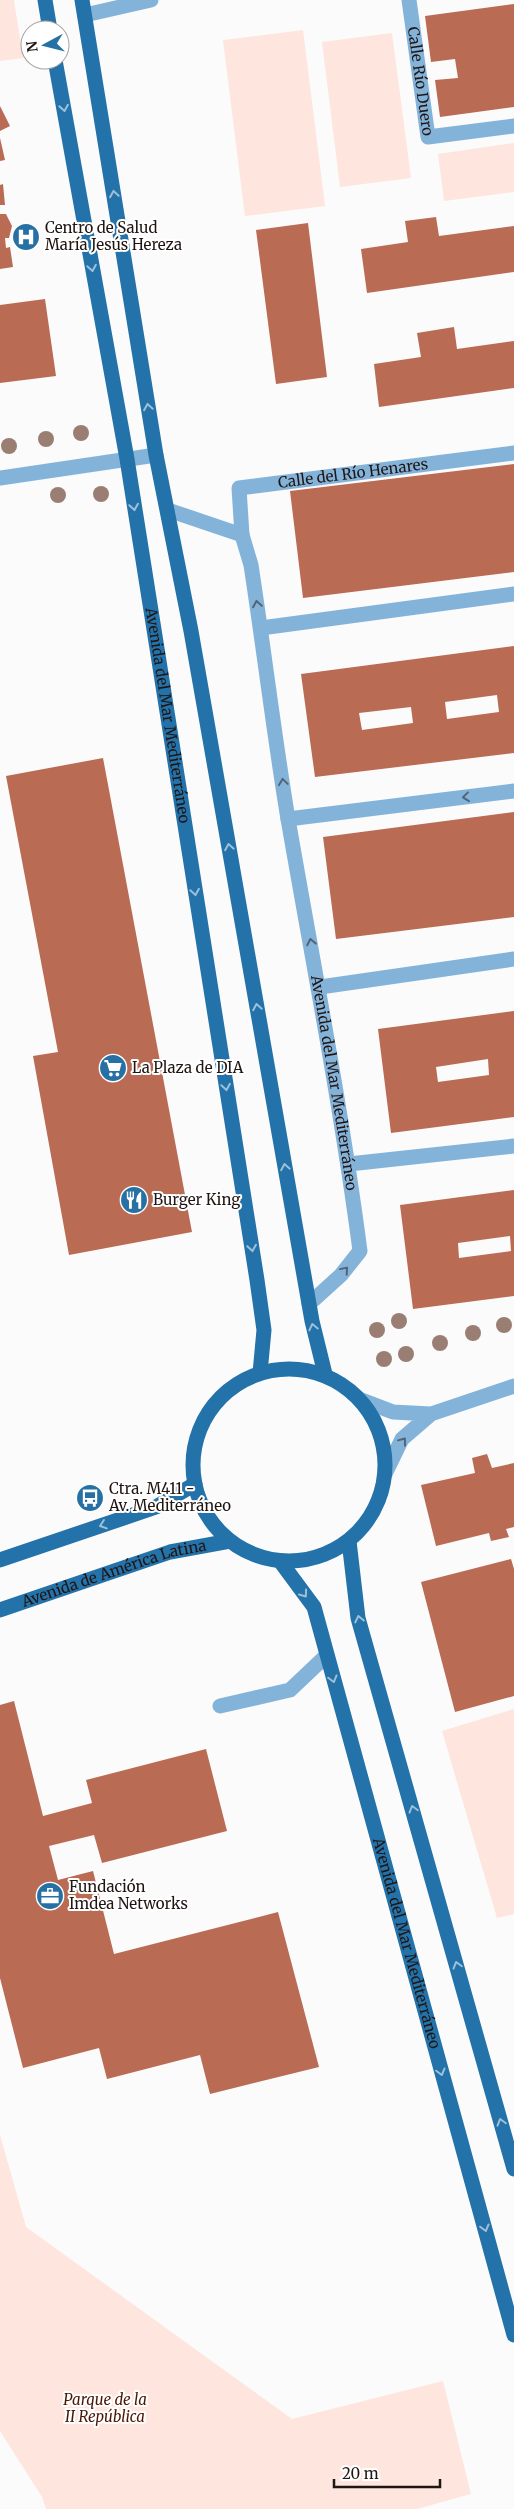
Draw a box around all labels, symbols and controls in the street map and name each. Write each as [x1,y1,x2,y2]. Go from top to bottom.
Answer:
north arrow [20,20,70,70]
street label: Calle Río Duero [404,25,438,137]
text: N [22,40,42,53]
one-way arrow [58,104,69,112]
one-way arrow [110,190,120,199]
place label: Centro de Salud María Jesús Hereza [45,218,182,254]
hospital icon: Centro de Salud María Jesús Hereza [11,222,41,252]
one-way arrow [87,264,97,272]
one-way arrow [144,402,154,411]
street label: Calle del Río Henares [277,454,429,492]
one-way arrow [129,503,139,511]
one-way arrow [252,600,263,608]
street label: Avenida del Mar Mediterráneo [141,605,195,825]
one-way arrow [278,778,289,786]
one-way arrow [461,791,469,802]
one-way arrow [224,843,234,851]
one-way arrow [190,888,200,897]
one-way arrow [307,938,317,947]
street label: Avenida del Mar Mediterráneo [307,973,361,1192]
one-way arrow [253,1003,263,1011]
supermarket icon: La Plaza de DIA [98,1053,128,1083]
place label: La Plaza de DIA [132,1058,244,1077]
one-way arrow [221,1083,231,1092]
one-way arrow [281,1163,291,1171]
restaurant icon: Burger King [119,1185,149,1215]
place label: Burger King [153,1190,240,1209]
one-way arrow [246,1244,257,1252]
one-way arrow [339,1267,348,1276]
one-way arrow [308,1323,319,1331]
one-way arrow [398,1438,406,1447]
place label: Ctra. M411 - Av. Mediterráneo [108,1479,231,1515]
bus stop icon: Ctra. M411 - Av. Mediterráneo [75,1483,105,1513]
one-way arrow [100,1519,108,1529]
street label: Avenida de América Latina [18,1536,208,1611]
one-way arrow [299,1588,307,1597]
one-way arrow [354,1614,365,1623]
one-way arrow [328,1674,338,1682]
one-way arrow [408,1805,418,1814]
street label: Avenida del Mar Mediterráneo [369,1835,445,2051]
place label: Fundación Imdea Networks [69,1877,188,1913]
office icon: Fundación Imdea Networks [35,1881,65,1911]
one-way arrow [452,1962,462,1970]
one-way arrow [436,2067,446,2075]
one-way arrow [496,2118,506,2126]
one-way arrow [479,2224,489,2232]
park label: Parque de la II República [63,2390,147,2426]
scale bar [334,2456,440,2488]
text: 20 m [342,2464,379,2483]

